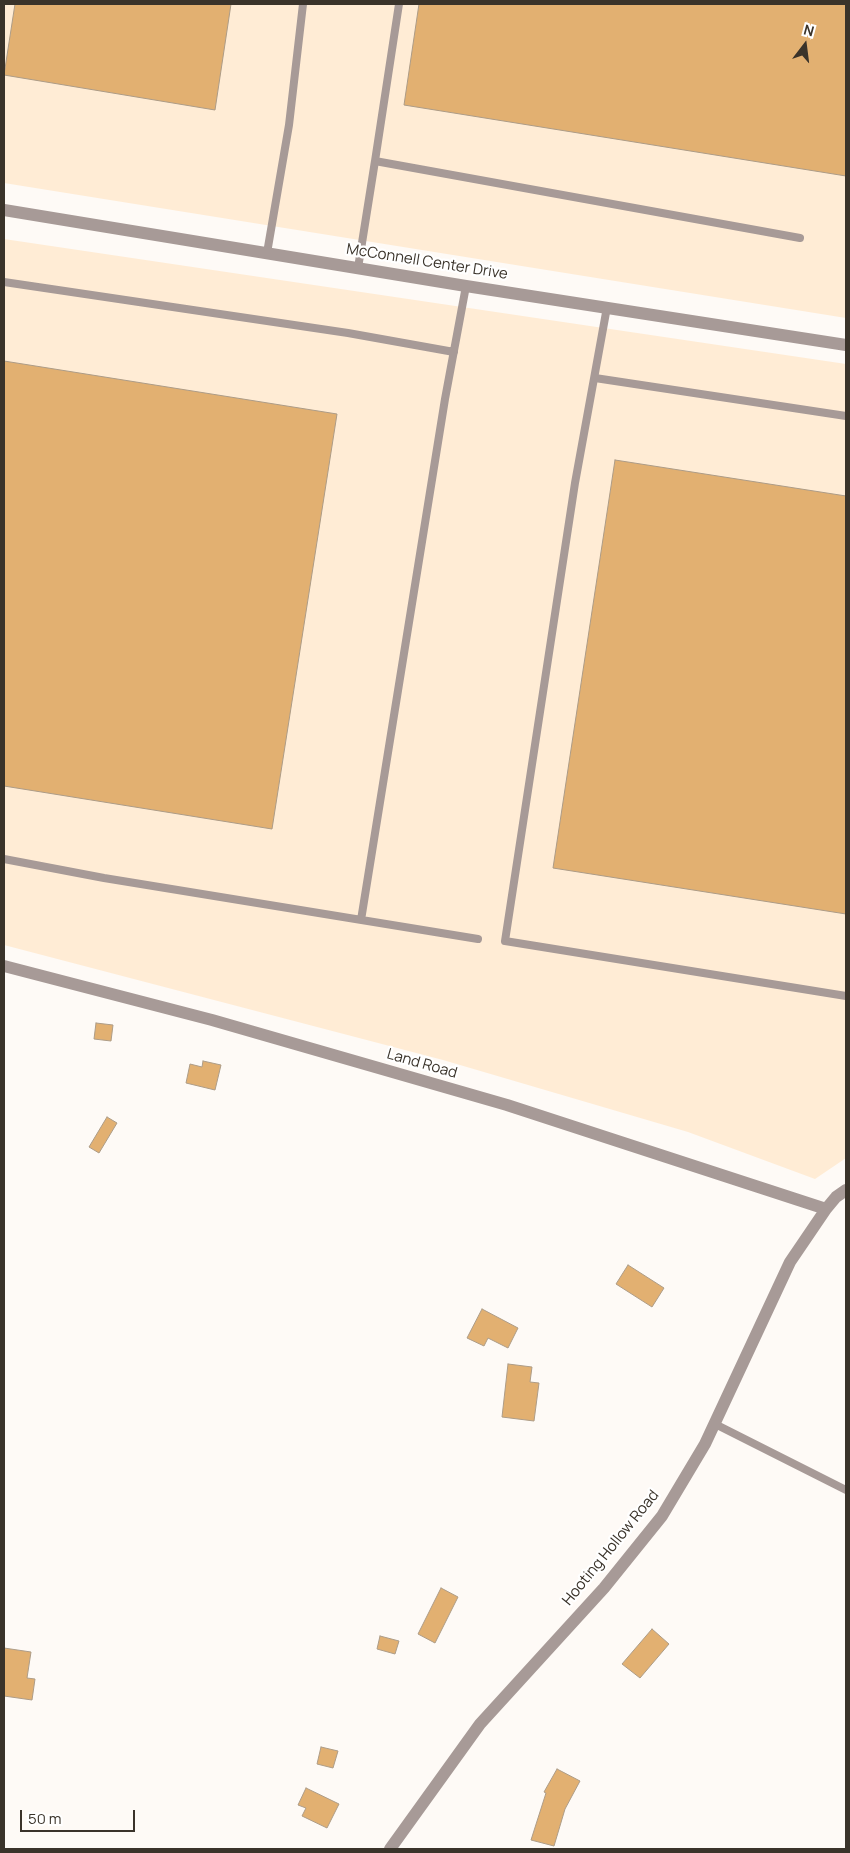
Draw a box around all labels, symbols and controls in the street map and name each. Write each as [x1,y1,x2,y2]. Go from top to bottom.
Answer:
north arrow [780,20,830,70]
text: N [802,20,816,41]
street label: McConnell Center Drive [345,240,509,284]
street label: Land Road [385,1045,459,1083]
street label: Hooting Hollow Road [559,1487,663,1609]
scale bar [22,1800,138,1832]
text: 50 m [28,1808,62,1829]

